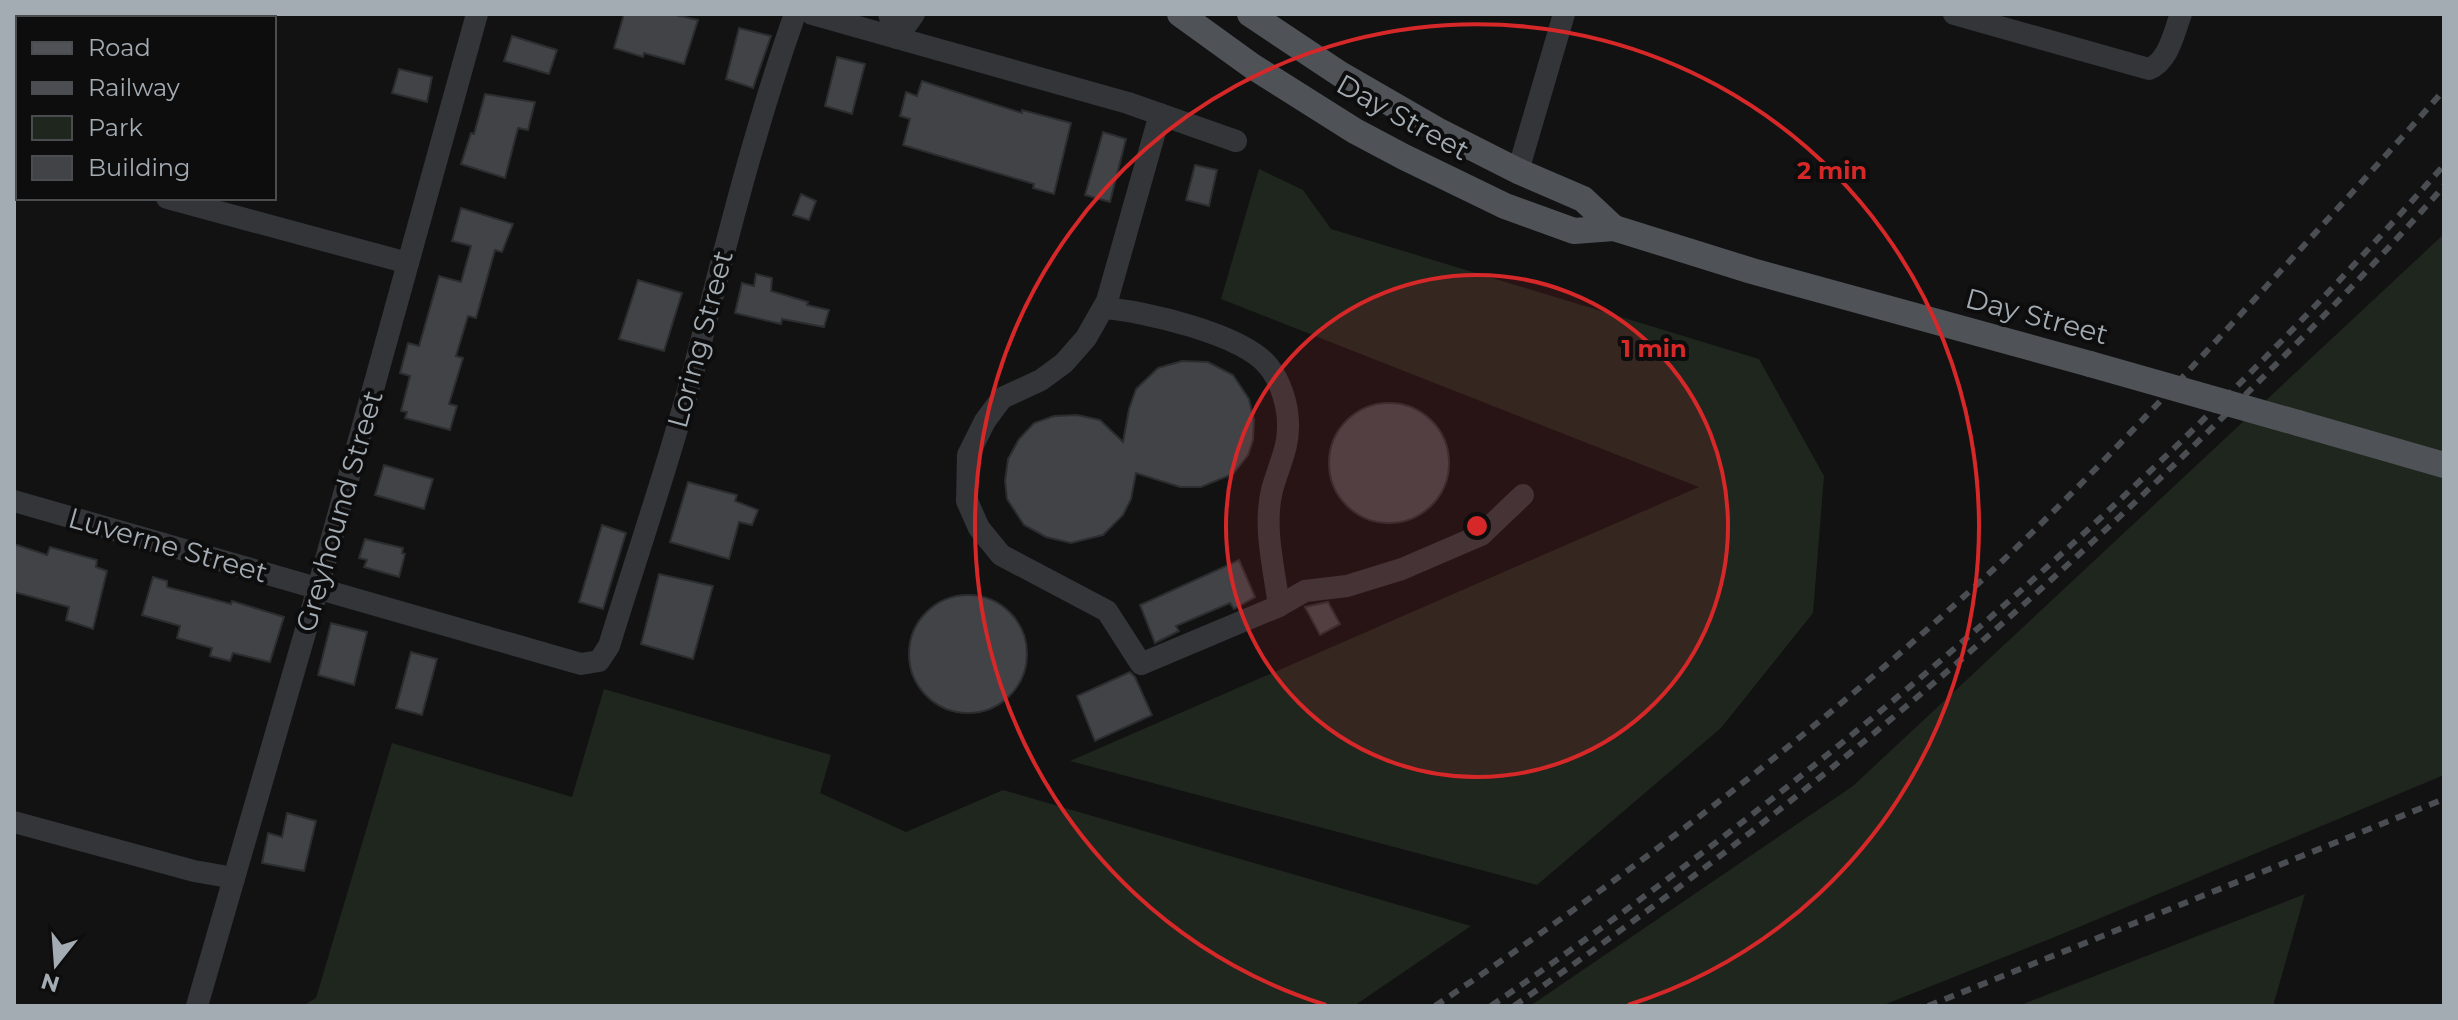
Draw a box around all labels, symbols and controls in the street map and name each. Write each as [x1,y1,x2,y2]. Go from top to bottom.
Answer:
legend [16,16,276,200]
text: Road [88,33,151,62]
street label: Day Street [1331,67,1475,167]
text: Railway [88,73,180,102]
text: Park [88,113,143,142]
text: Building [88,153,191,182]
text: 2 min [1797,156,1867,185]
street label: Loring Street [660,246,740,432]
street label: Day Street [1962,281,2112,351]
text: 1 min [1621,334,1687,363]
street label: Greyhound Street [288,386,390,636]
street label: Luverne Street [64,500,272,590]
centre of rings [1463,512,1491,540]
north arrow [16,924,96,1004]
text: N [38,967,63,998]

